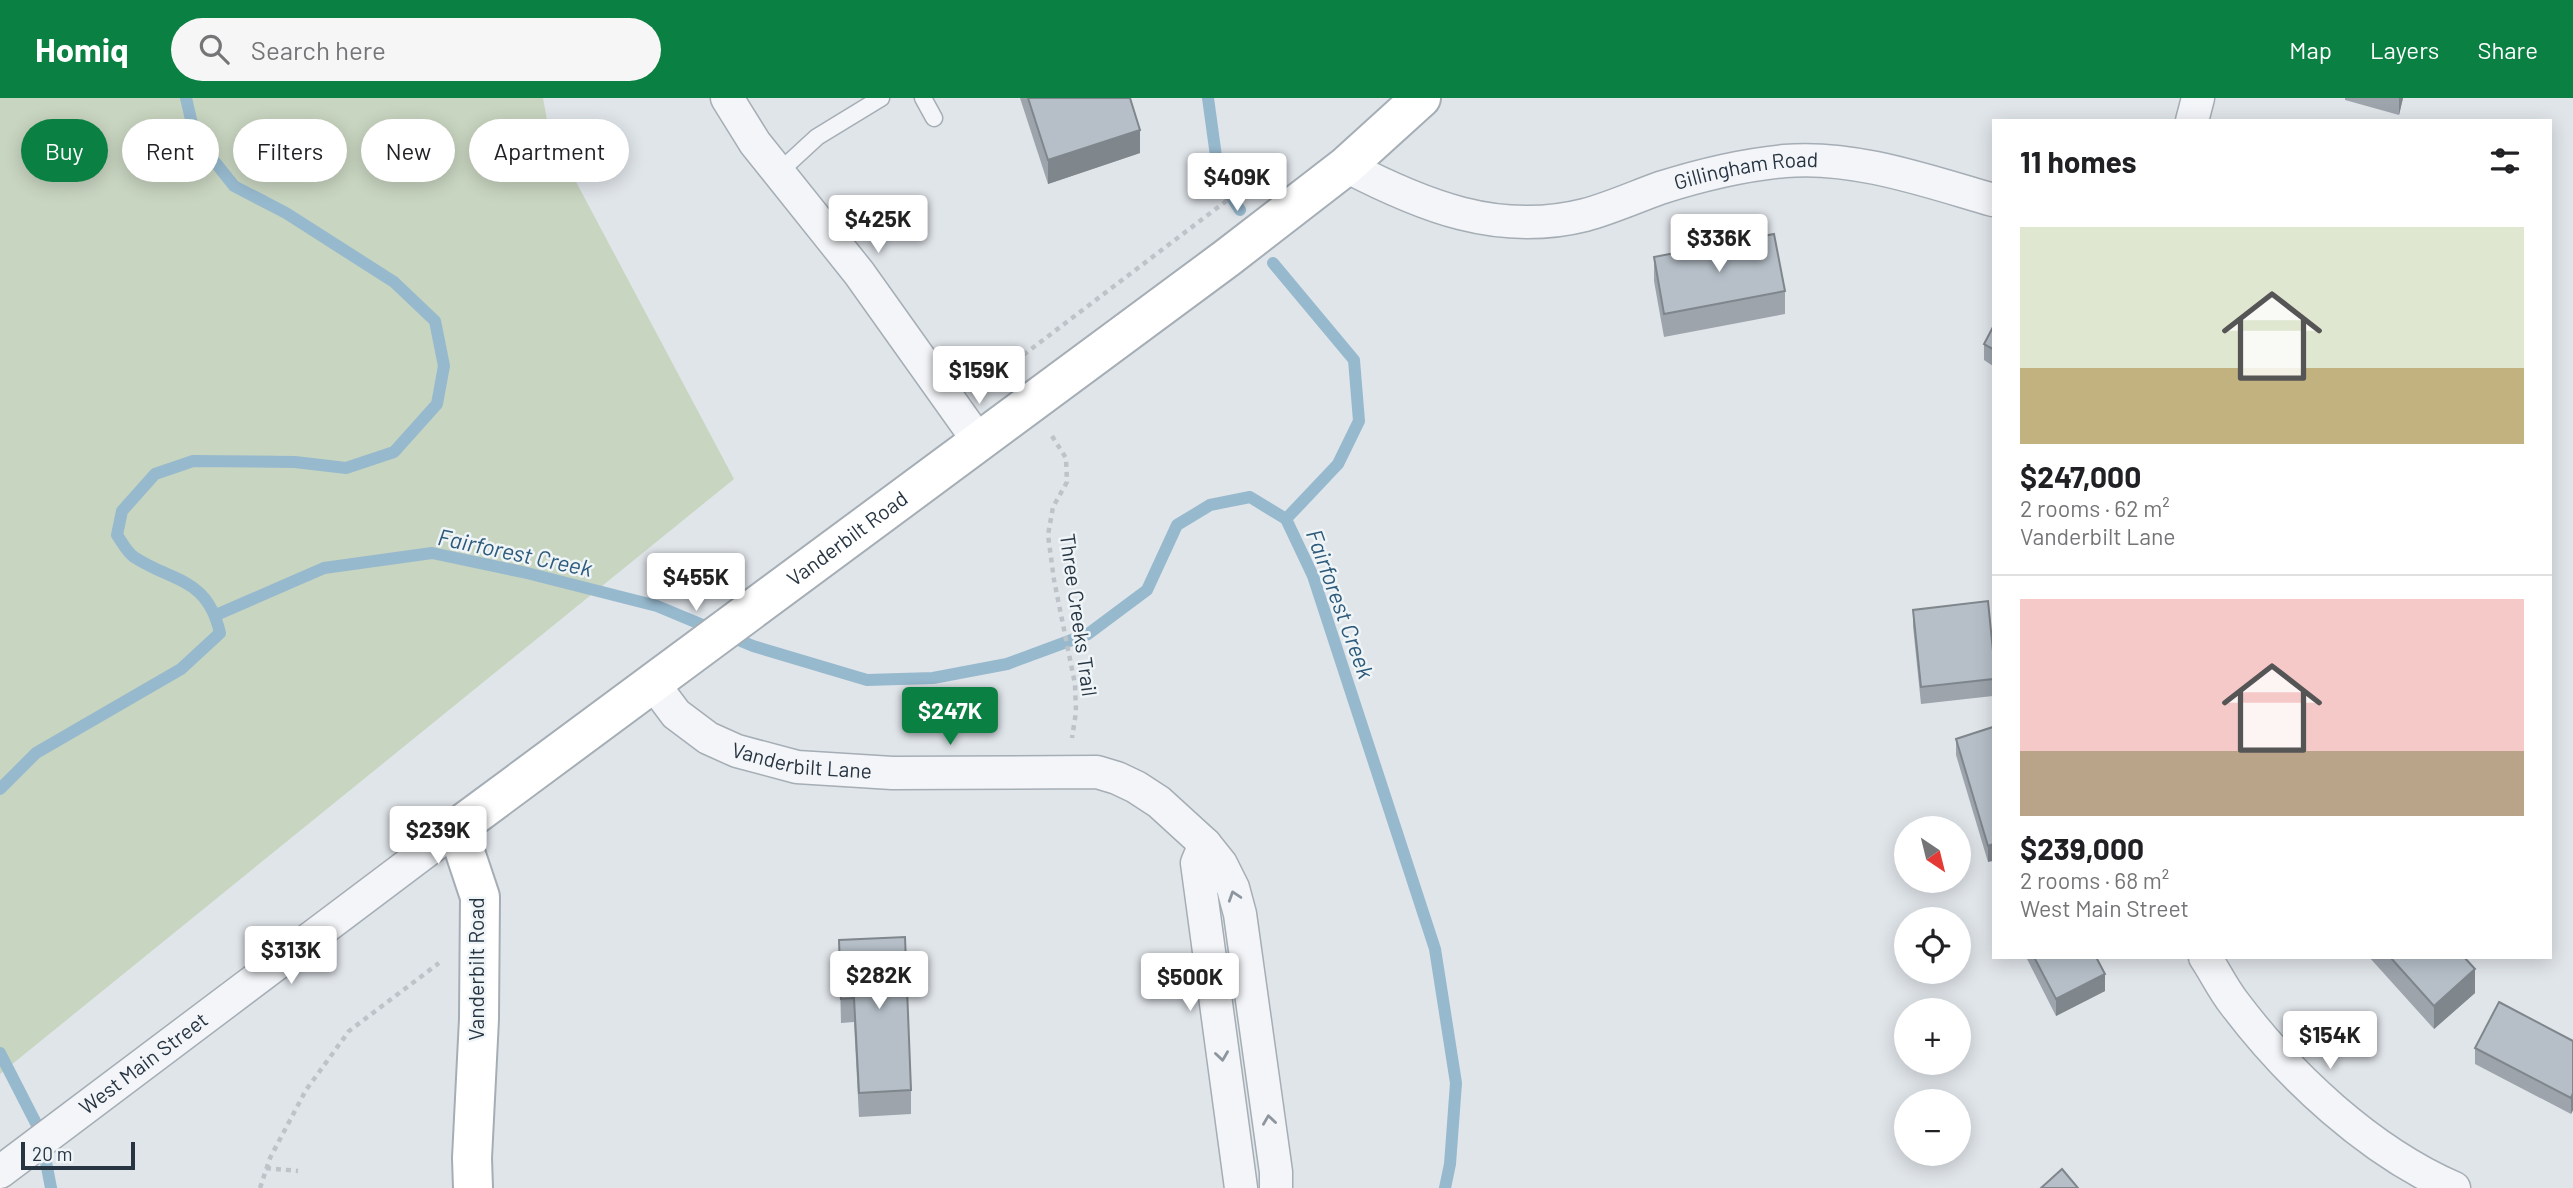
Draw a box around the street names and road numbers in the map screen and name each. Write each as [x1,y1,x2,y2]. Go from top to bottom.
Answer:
street label: Gillingham Road [1671,146,1818,194]
street label: Vanderbilt Road [782,485,912,590]
street label: Three Creeks Trail [1056,532,1103,698]
street label: Vanderbilt Lane [729,736,873,783]
street label: Vanderbilt Road [463,897,488,1041]
street label: West Main Street [74,1006,212,1119]

